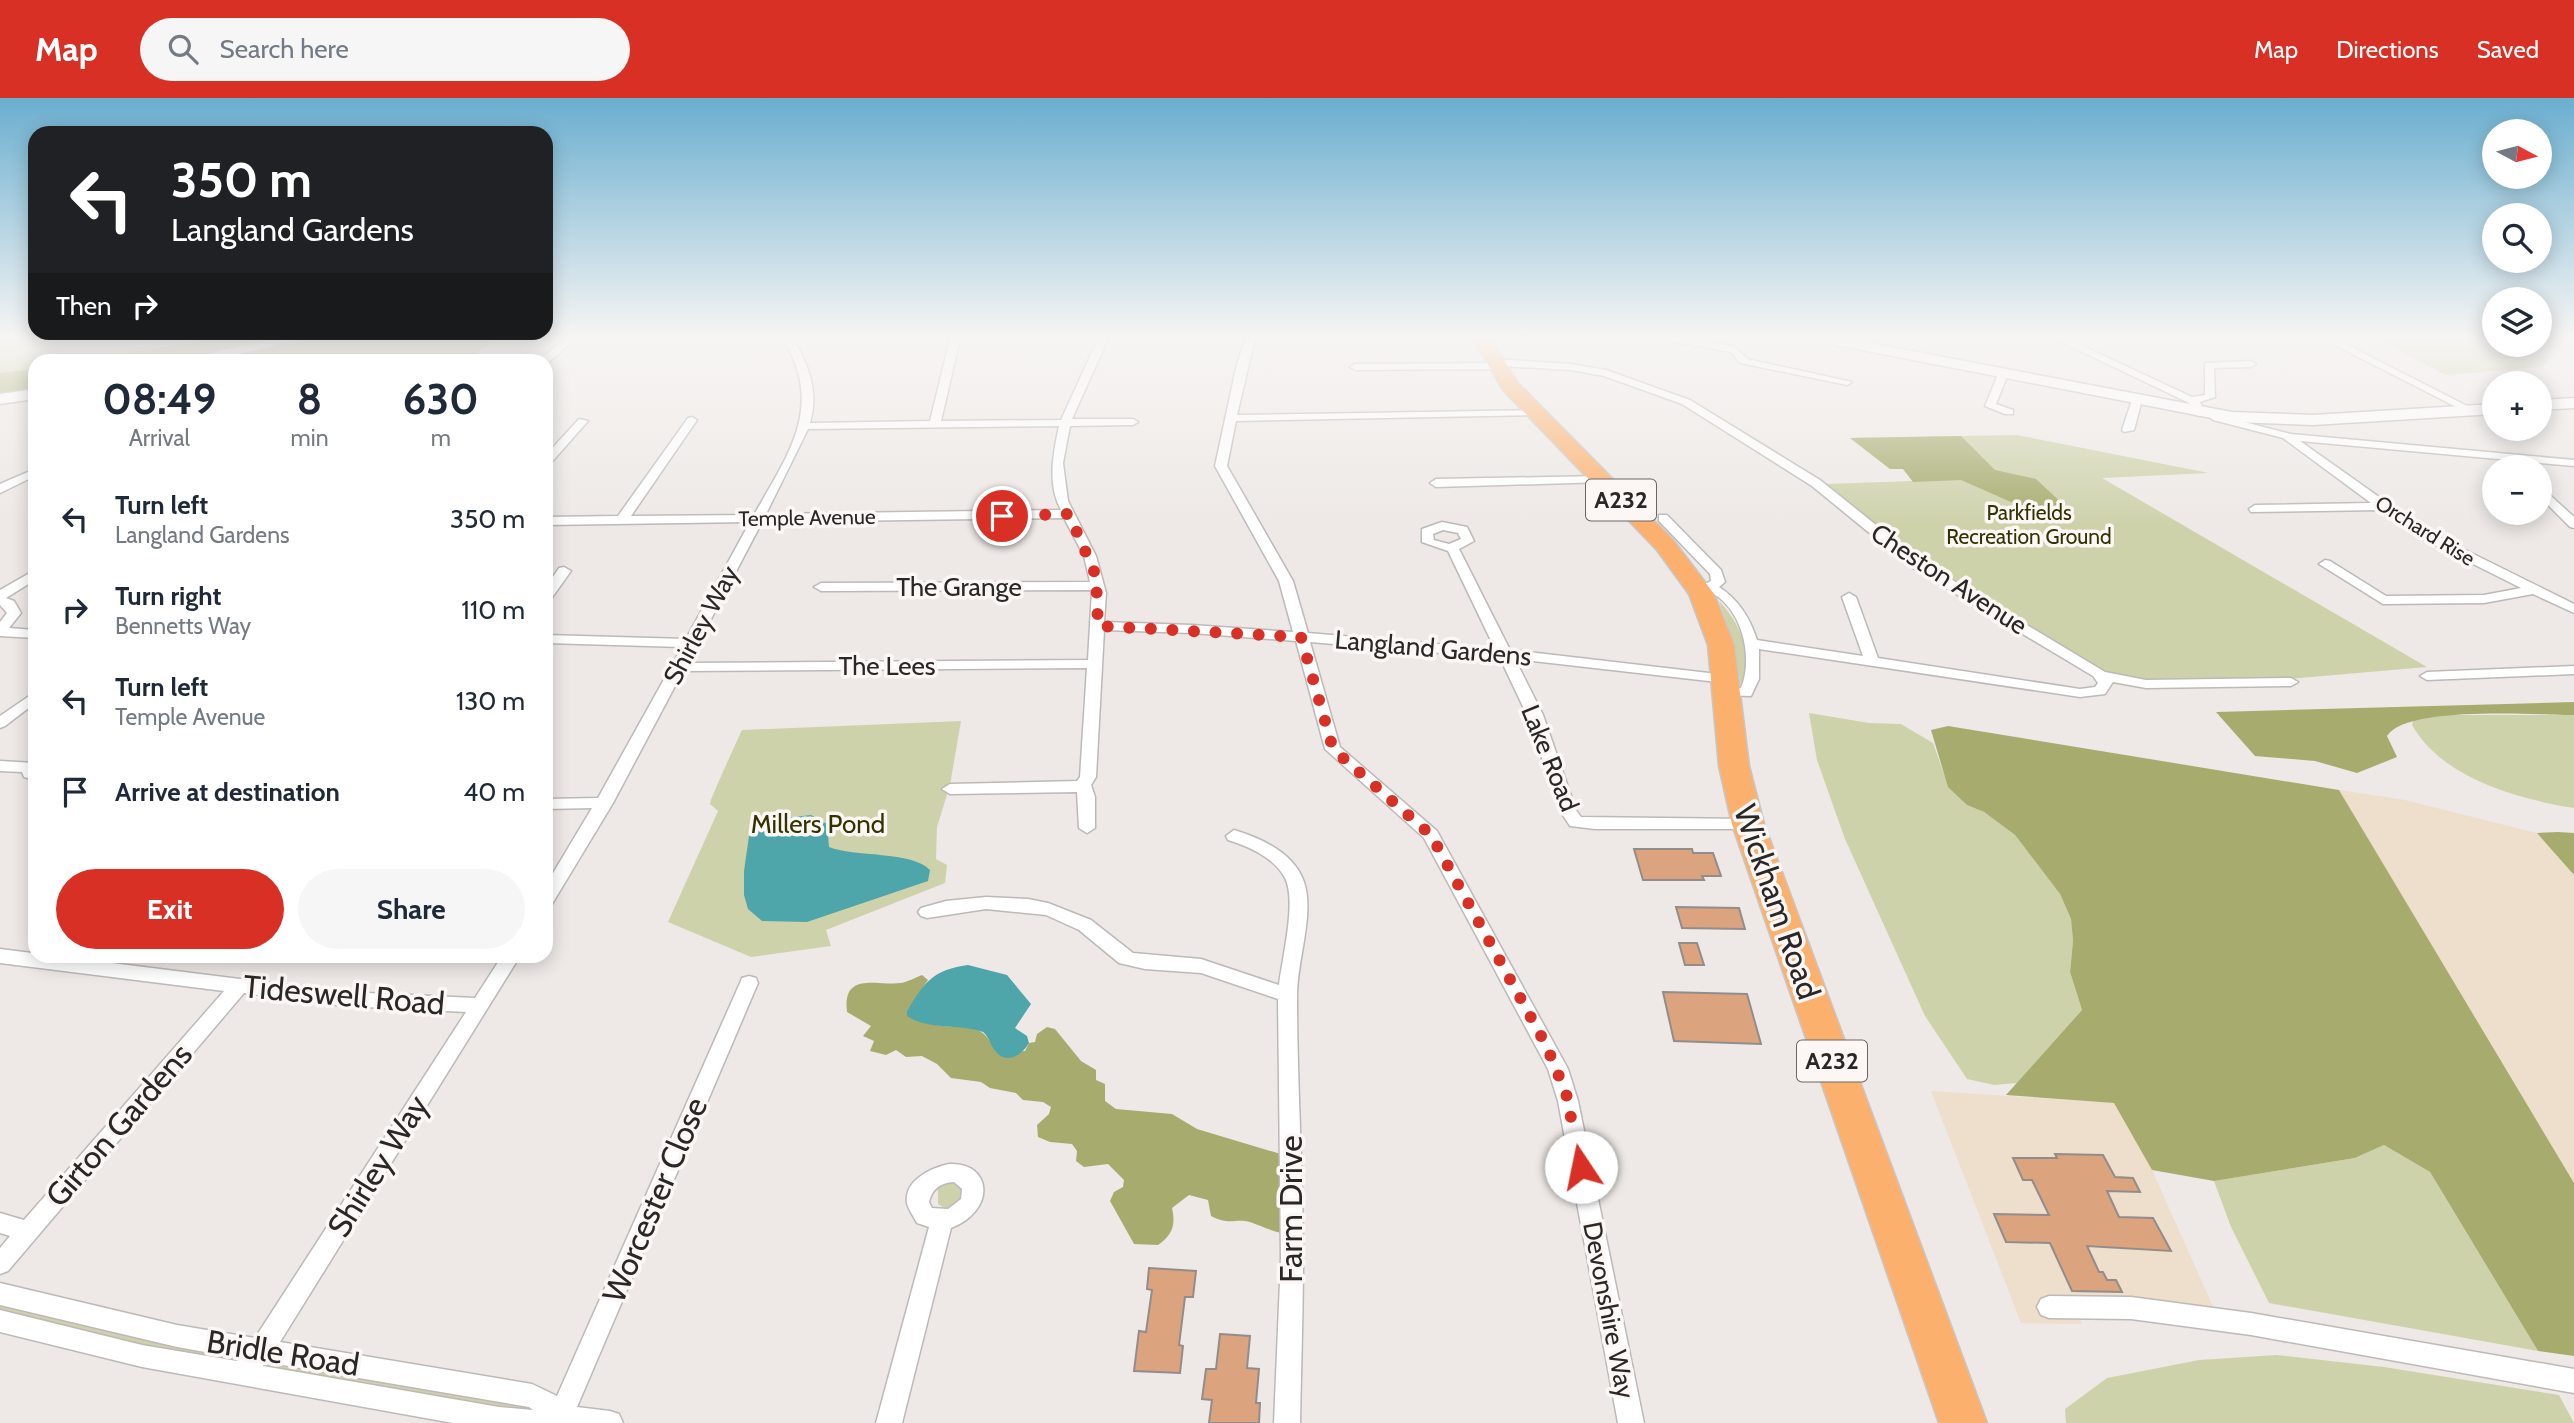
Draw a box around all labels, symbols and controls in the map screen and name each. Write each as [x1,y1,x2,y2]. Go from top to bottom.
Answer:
search box [140,18,630,81]
text: Map [35,29,98,69]
icon: search [164,30,202,68]
text: Search here [220,33,349,65]
text: Map [2254,35,2298,64]
text: Directions [2336,35,2439,64]
text: Saved [2477,35,2539,64]
north arrow [2482,119,2552,189]
map controls [2482,119,2552,525]
text: 350 m [171,150,312,209]
icon: left [56,154,147,245]
button: search [2482,203,2552,273]
text: Langland Gardens [171,210,414,249]
icon: right [126,287,164,325]
button: layers [2482,287,2552,357]
text: Then [56,290,112,322]
button: + [2482,371,2552,441]
text: 08:49 [102,373,216,425]
text: 8 [297,373,322,425]
text: 630 [403,373,479,425]
text: Arrival [129,424,190,452]
text: min [291,424,329,452]
text: m [431,424,451,452]
button: − [2482,455,2552,525]
road number: A232 [1586,480,1656,520]
pin [972,486,1032,546]
text: Turn left [115,489,208,521]
street label: Orchard Rise [2371,490,2480,571]
icon: arrive [983,497,1021,535]
icon: left [56,500,94,538]
park label: Parkfields Recreation Ground [1946,500,2112,549]
text: 350 m [450,503,525,535]
street label: Temple Avenue [738,504,876,531]
street label: Cheston Avenue [1865,517,2033,641]
text: Langland Gardens [115,521,290,549]
street label: Shirley Way [656,560,746,690]
street label: The Grange [896,571,1022,603]
text: Turn right [115,580,221,612]
icon: right [56,591,94,629]
text: 110 m [461,594,525,626]
text: Bennetts Way [115,612,251,640]
street label: Langland Gardens [1333,623,1533,673]
street label: The Lees [838,650,936,682]
text: Turn left [115,671,208,703]
icon: left [56,682,94,720]
text: 130 m [456,685,525,717]
street label: Lake Road [1514,700,1586,816]
text: Temple Avenue [115,703,265,731]
icon: arrive [56,773,94,811]
text: Arrive at destination [115,776,340,808]
text: 40 m [463,776,525,808]
street label: Wickham Road [1726,799,1829,1004]
park label: Millers Pond [751,808,885,840]
button: Exit [56,869,284,949]
button: Share [298,869,525,949]
street label: Tideswell Road [242,966,446,1023]
street label: Girton Gardens [37,1035,200,1214]
road number: A232 [1797,1041,1867,1082]
street label: Shirley Way [319,1088,436,1244]
street label: Worcester Close [594,1091,715,1308]
position arrow [1544,1130,1618,1204]
street label: Farm Drive [1271,1135,1310,1283]
street label: Devonshire Way [1576,1219,1642,1401]
street label: Bridle Road [204,1321,362,1384]

